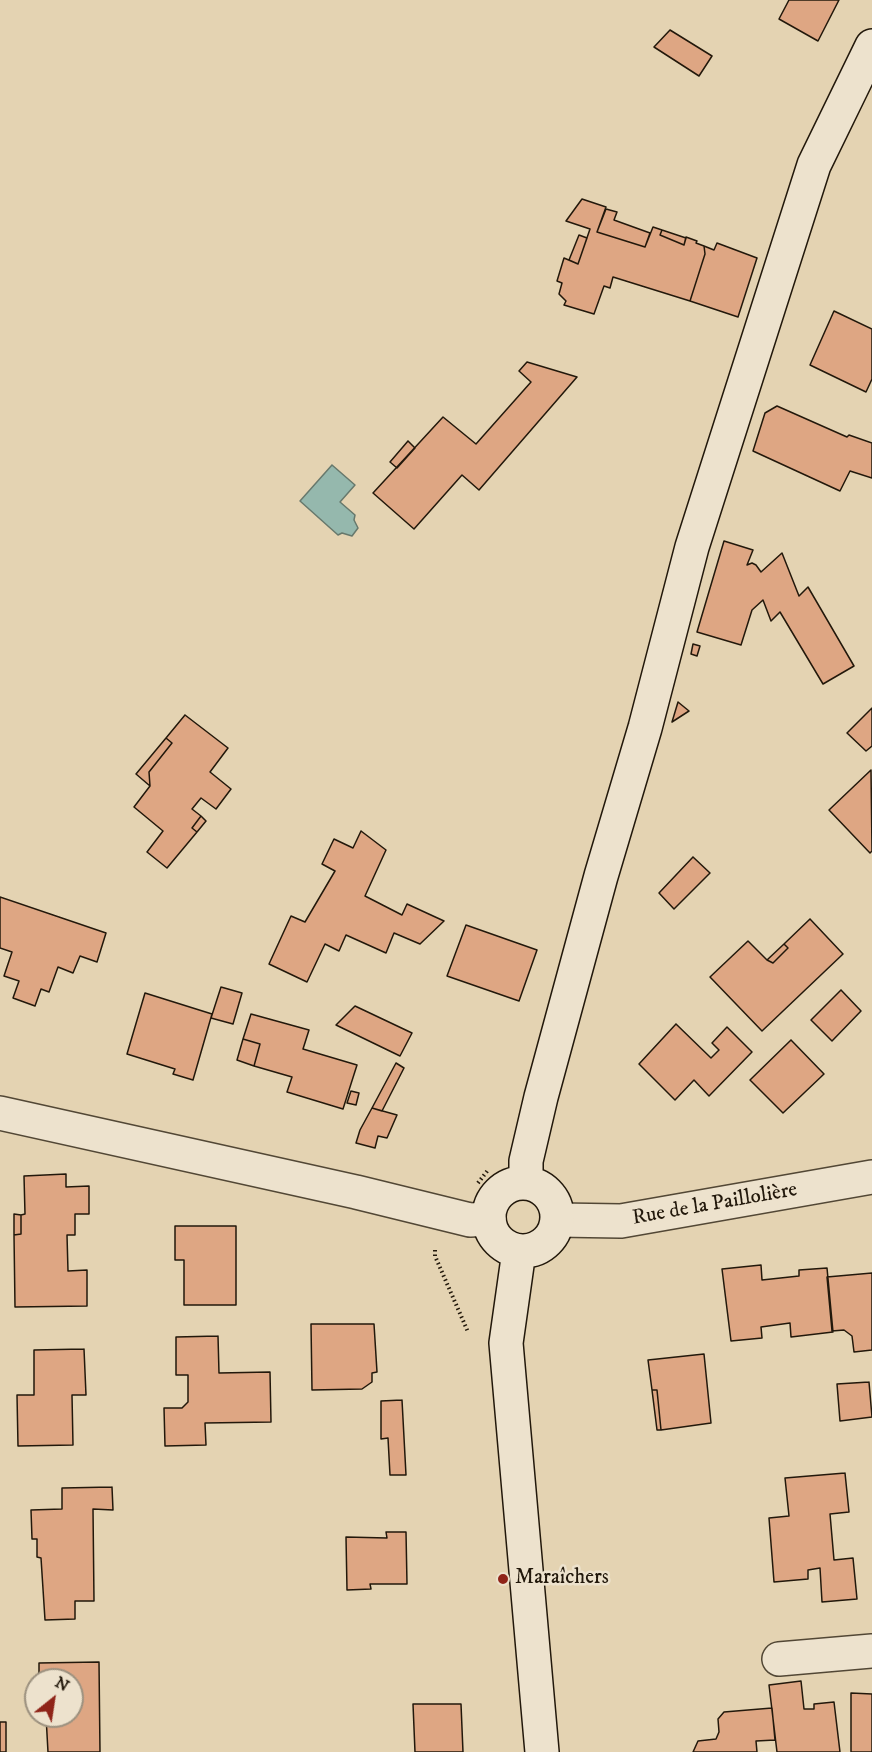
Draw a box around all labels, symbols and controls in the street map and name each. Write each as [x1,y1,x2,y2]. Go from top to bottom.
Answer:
street label: Rue de la Paillolière [631,1178,799,1232]
place label: Maraîchers [515,1566,609,1592]
marker: Maraîchers [496,1572,510,1586]
north arrow [24,1668,84,1728]
text: N [51,1672,73,1696]

